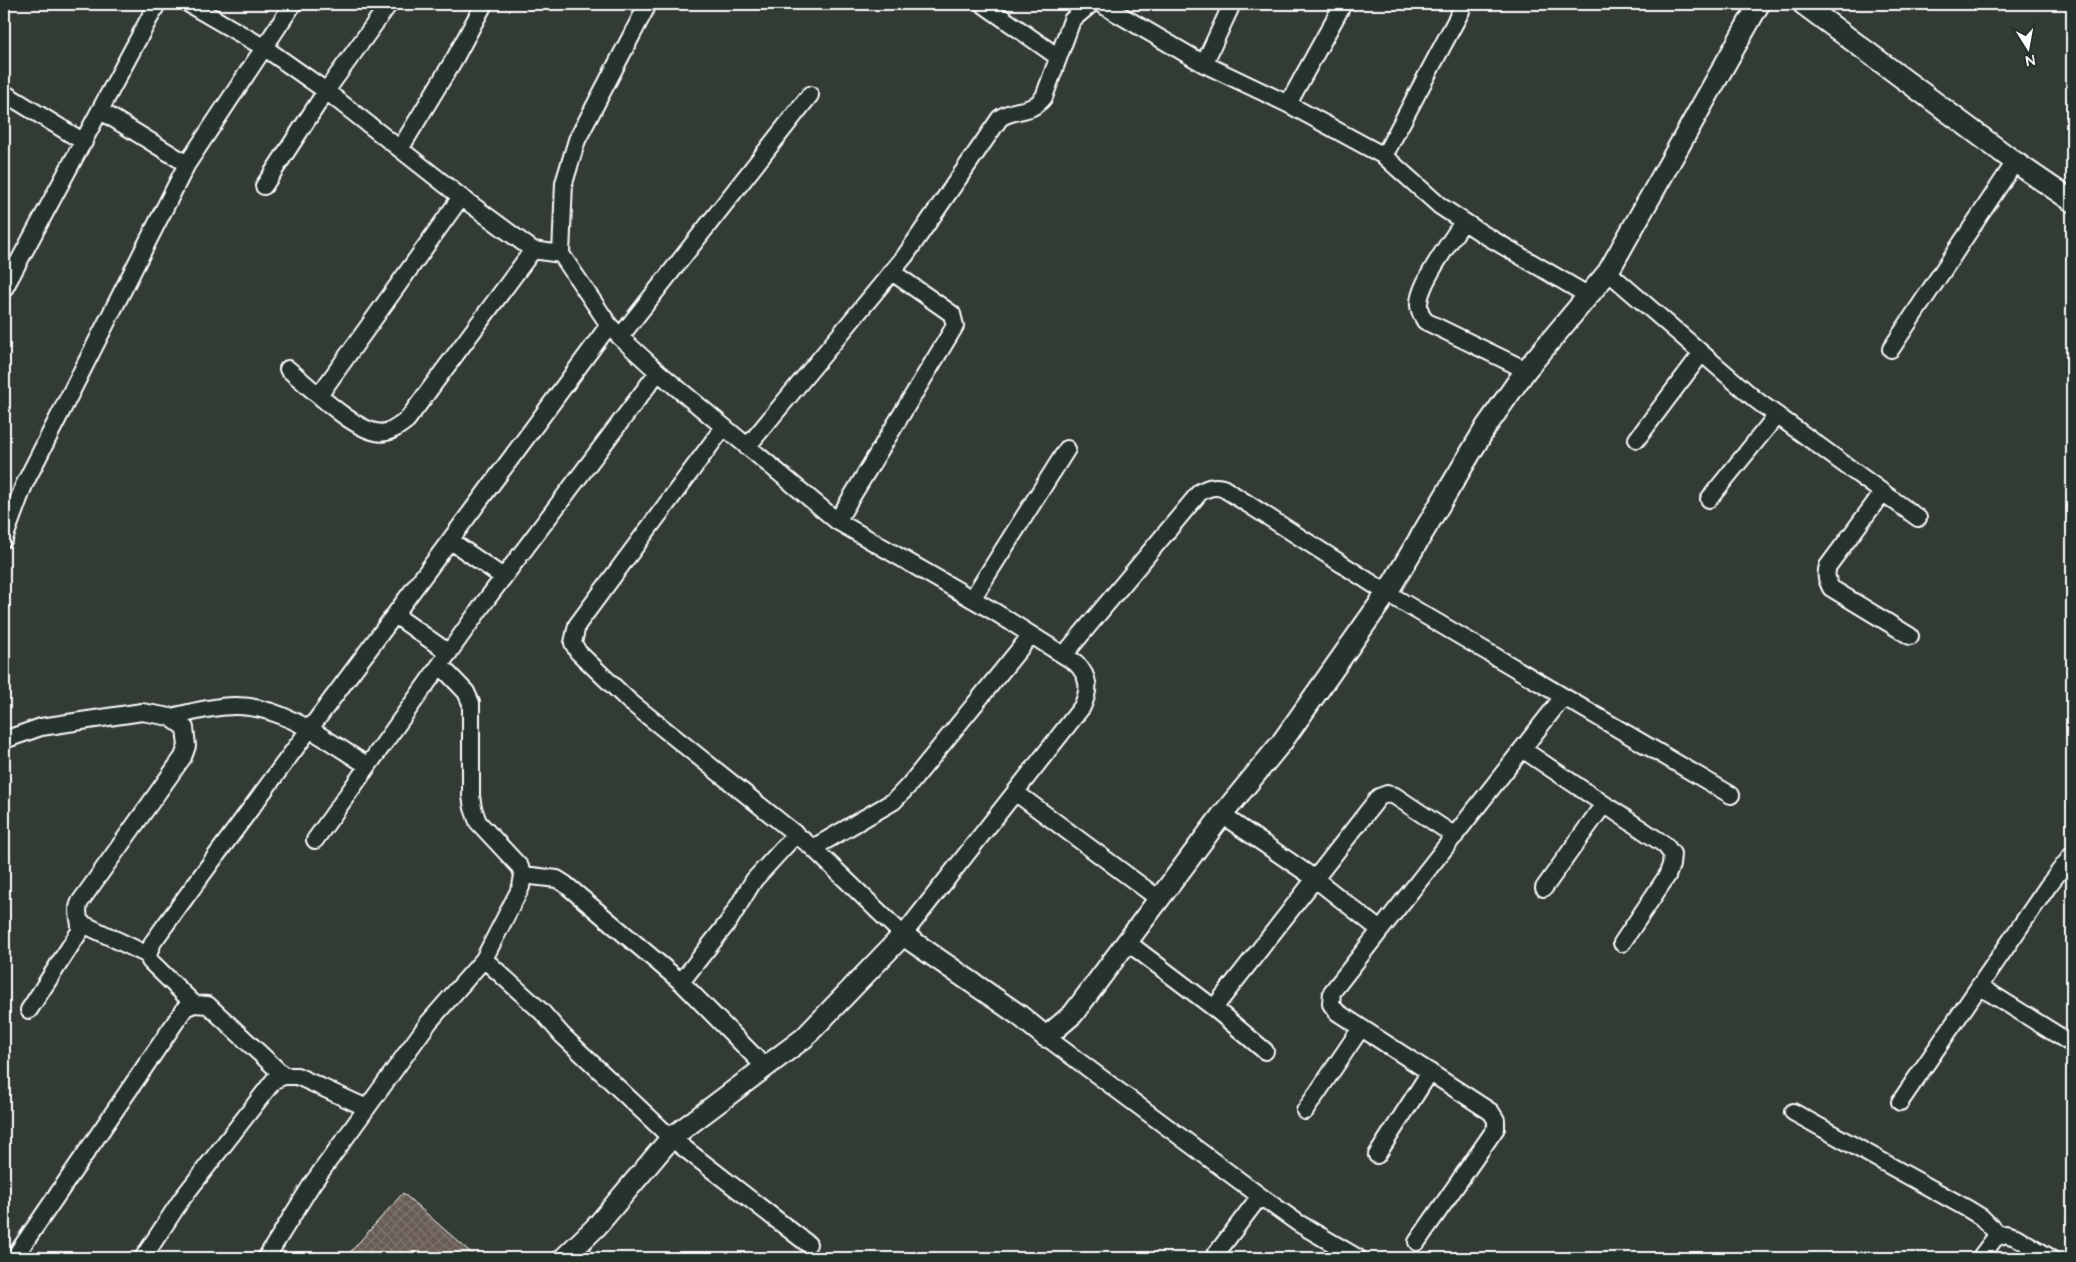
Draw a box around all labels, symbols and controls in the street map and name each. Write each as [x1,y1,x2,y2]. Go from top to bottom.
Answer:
north arrow [2004,22,2054,72]
text: N [2024,49,2037,70]

